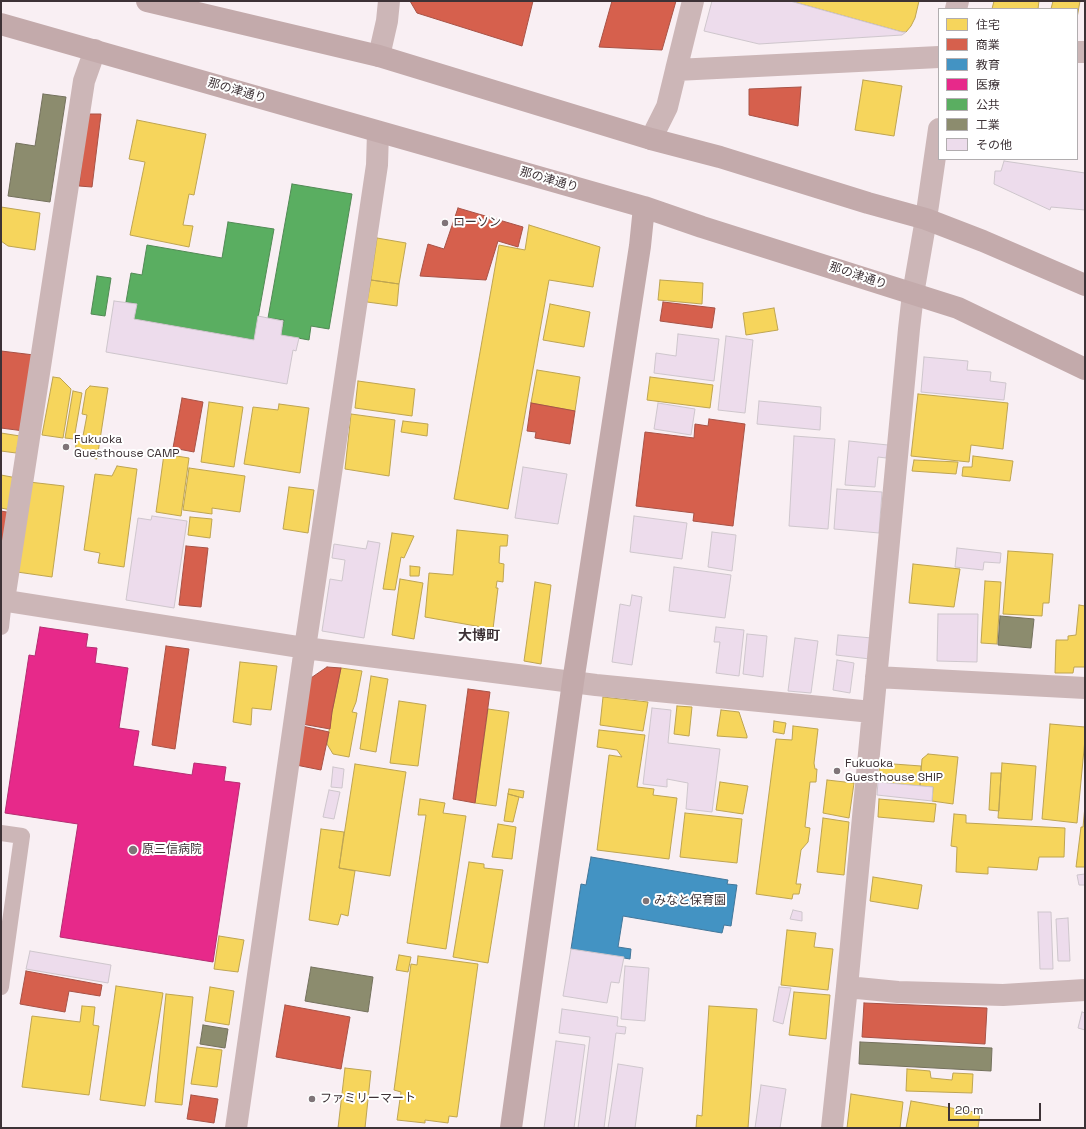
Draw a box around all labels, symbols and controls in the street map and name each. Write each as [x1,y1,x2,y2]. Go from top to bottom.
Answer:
legend [938,8,1078,160]
text: 住宅 [976,17,1000,33]
text: 商業 [976,37,1000,53]
text: 教育 [976,57,1000,73]
street label: 那の津通り [206,76,268,106]
text: 医療 [976,77,1000,93]
text: 公共 [976,97,1000,113]
text: 工業 [976,117,1000,133]
text: その他 [976,137,1012,153]
street label: 那の津通り [518,165,580,195]
place label: ローソン [453,216,501,230]
marker: ローソン [440,218,450,228]
street label: 那の津通り [827,260,889,292]
place label: Fukuoka Guesthouse CAMP [74,433,179,461]
marker: Fukuoka Guesthouse CAMP [61,442,71,452]
district label: 大博町 [458,628,500,644]
place label: Fukuoka Guesthouse SHIP [845,757,943,785]
marker: Fukuoka Guesthouse SHIP [832,766,842,776]
place label: 原三信病院 [142,843,202,857]
marker: 原三信病院 [127,844,139,856]
place label: みなと保育園 [654,894,726,908]
marker: みなと保育園 [641,896,651,906]
place label: ファミリーマート [320,1092,416,1106]
marker: ファミリーマート [307,1094,317,1104]
scale bar [950,1095,1043,1121]
text: 20 m [955,1102,983,1118]

